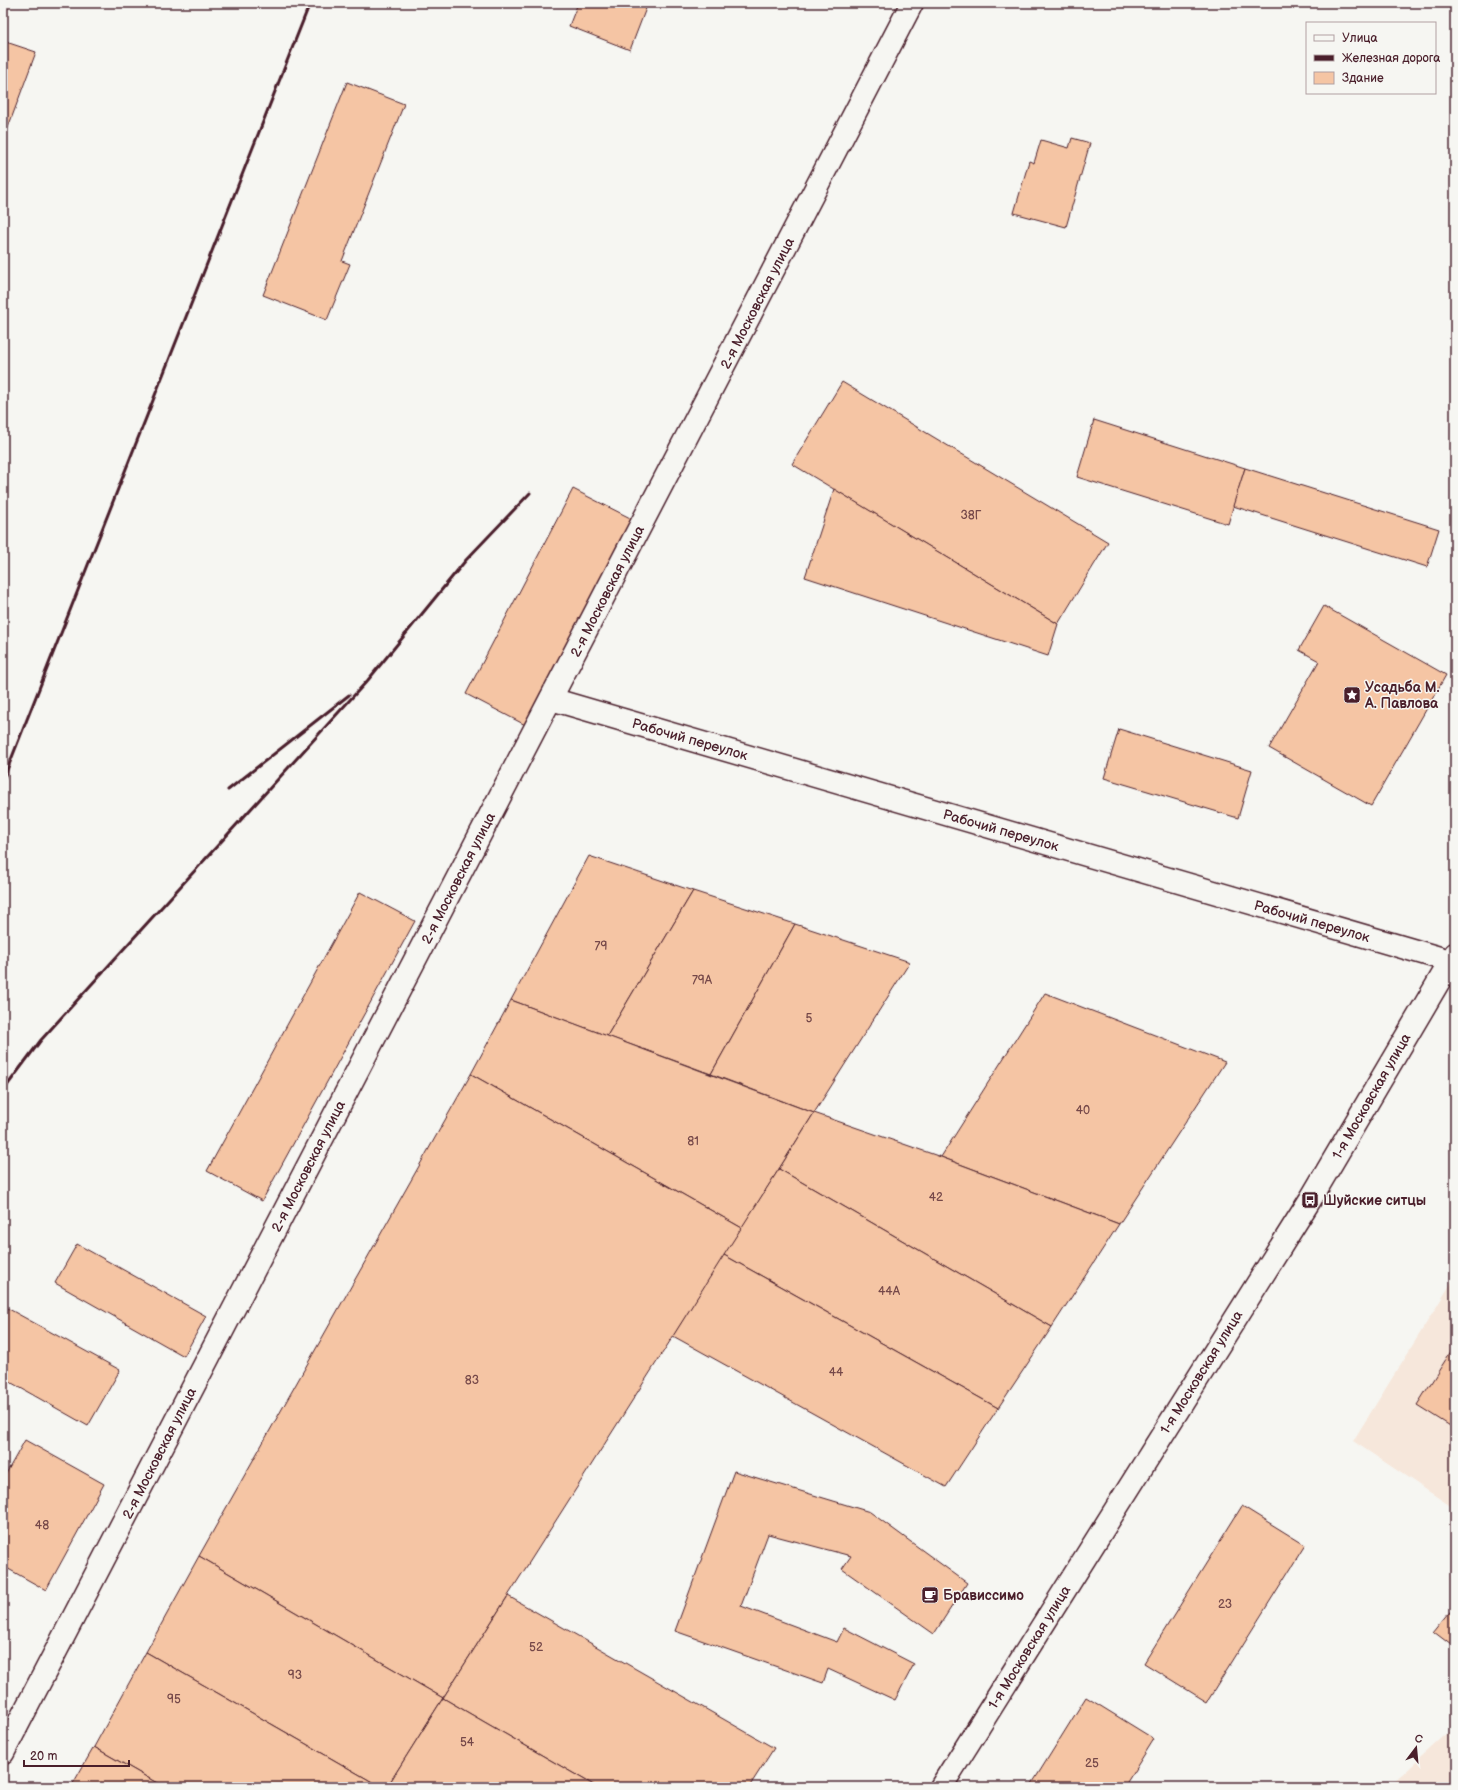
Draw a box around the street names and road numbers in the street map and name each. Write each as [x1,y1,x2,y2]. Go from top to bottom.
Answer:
street label: 2-я Московская улица [717,234,798,372]
street label: 2-я Московская улица [567,522,648,660]
street label: Рабочий переулок [630,715,750,764]
street label: Рабочий переулок [941,806,1061,855]
street label: 2-я Московская улица [418,809,499,947]
street label: Рабочий переулок [1252,897,1372,946]
street label: 1-я Московская улица [1328,1030,1415,1162]
street label: 2-я Московская улица [268,1097,349,1235]
street label: 1-я Московская улица [1156,1307,1247,1437]
street label: 2-я Московская улица [119,1384,200,1522]
street label: 1-я Московская улица [984,1582,1075,1712]

